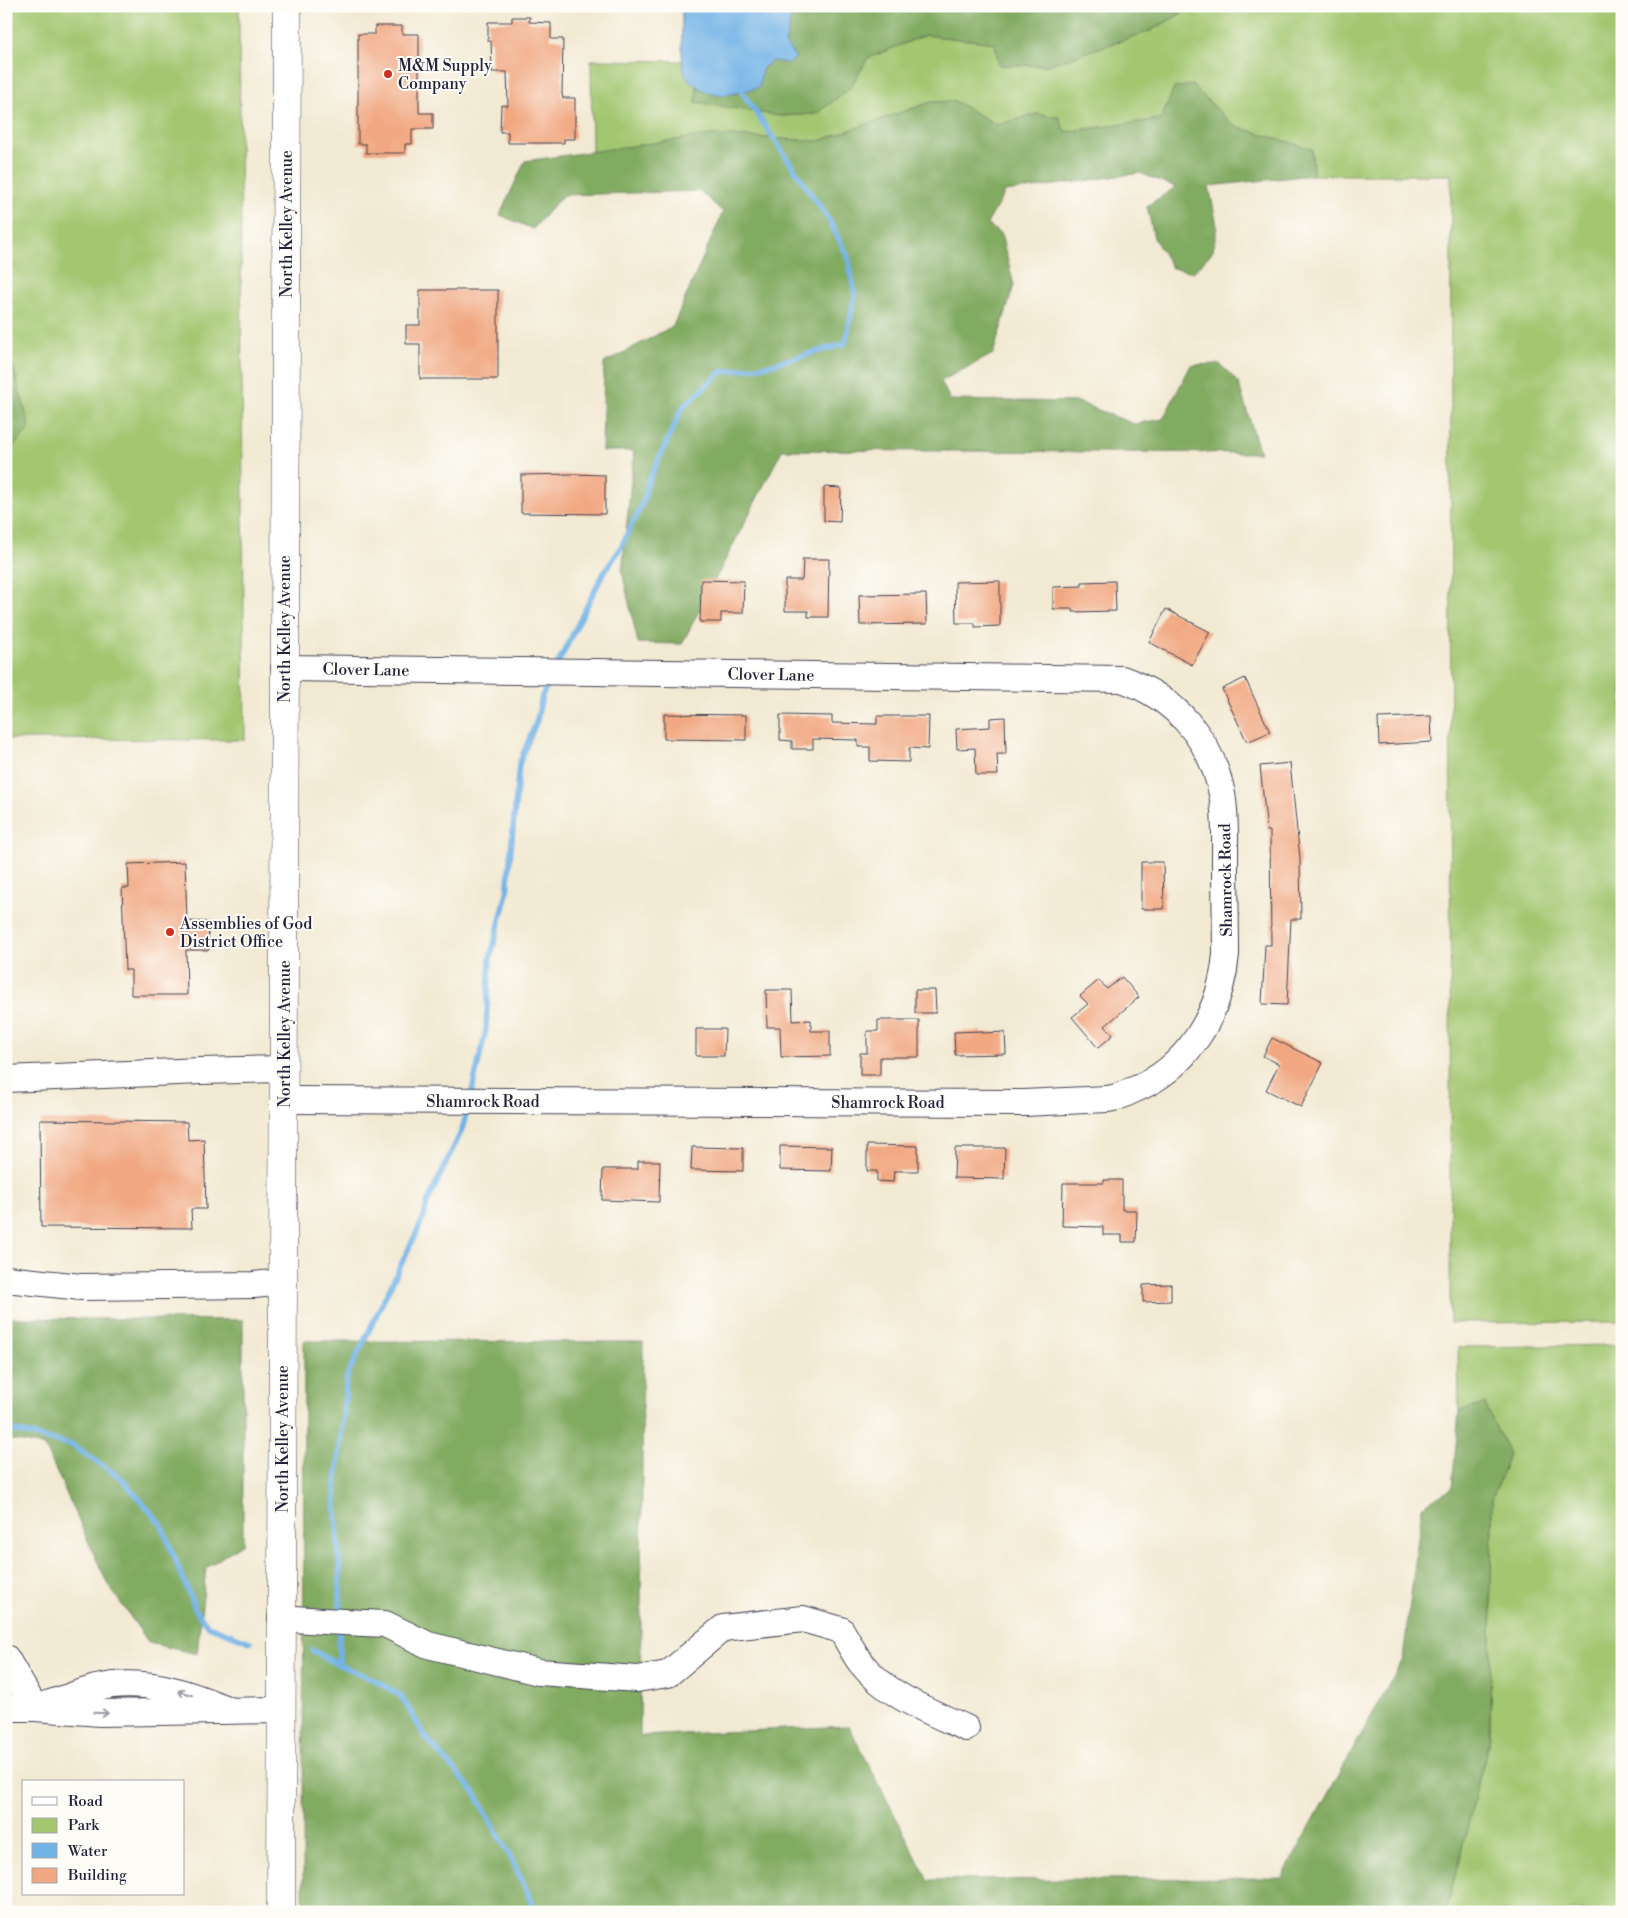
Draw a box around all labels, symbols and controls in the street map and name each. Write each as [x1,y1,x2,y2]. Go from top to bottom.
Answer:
place label: M&M Supply Company [398,56,492,94]
marker: M&M Supply Company [382,68,394,80]
street label: North Kelley Avenue [277,150,297,298]
street label: North Kelley Avenue [275,555,295,703]
street label: Clover Lane [322,659,410,681]
street label: Clover Lane [727,664,815,686]
street label: Shamrock Road [1215,823,1237,937]
place label: Assemblies of God District Office [179,914,312,952]
marker: Assemblies of God District Office [164,926,176,938]
street label: North Kelley Avenue [275,960,295,1108]
street label: Shamrock Road [426,1092,540,1112]
street label: Shamrock Road [831,1093,945,1113]
street label: North Kelley Avenue [273,1365,293,1513]
one-way arrow [178,1688,194,1697]
one-way arrow [92,1708,108,1718]
legend [22,1780,185,1896]
text: Road [68,1792,103,1811]
text: Park [68,1816,100,1835]
text: Water [67,1842,108,1861]
text: Building [67,1866,127,1885]

